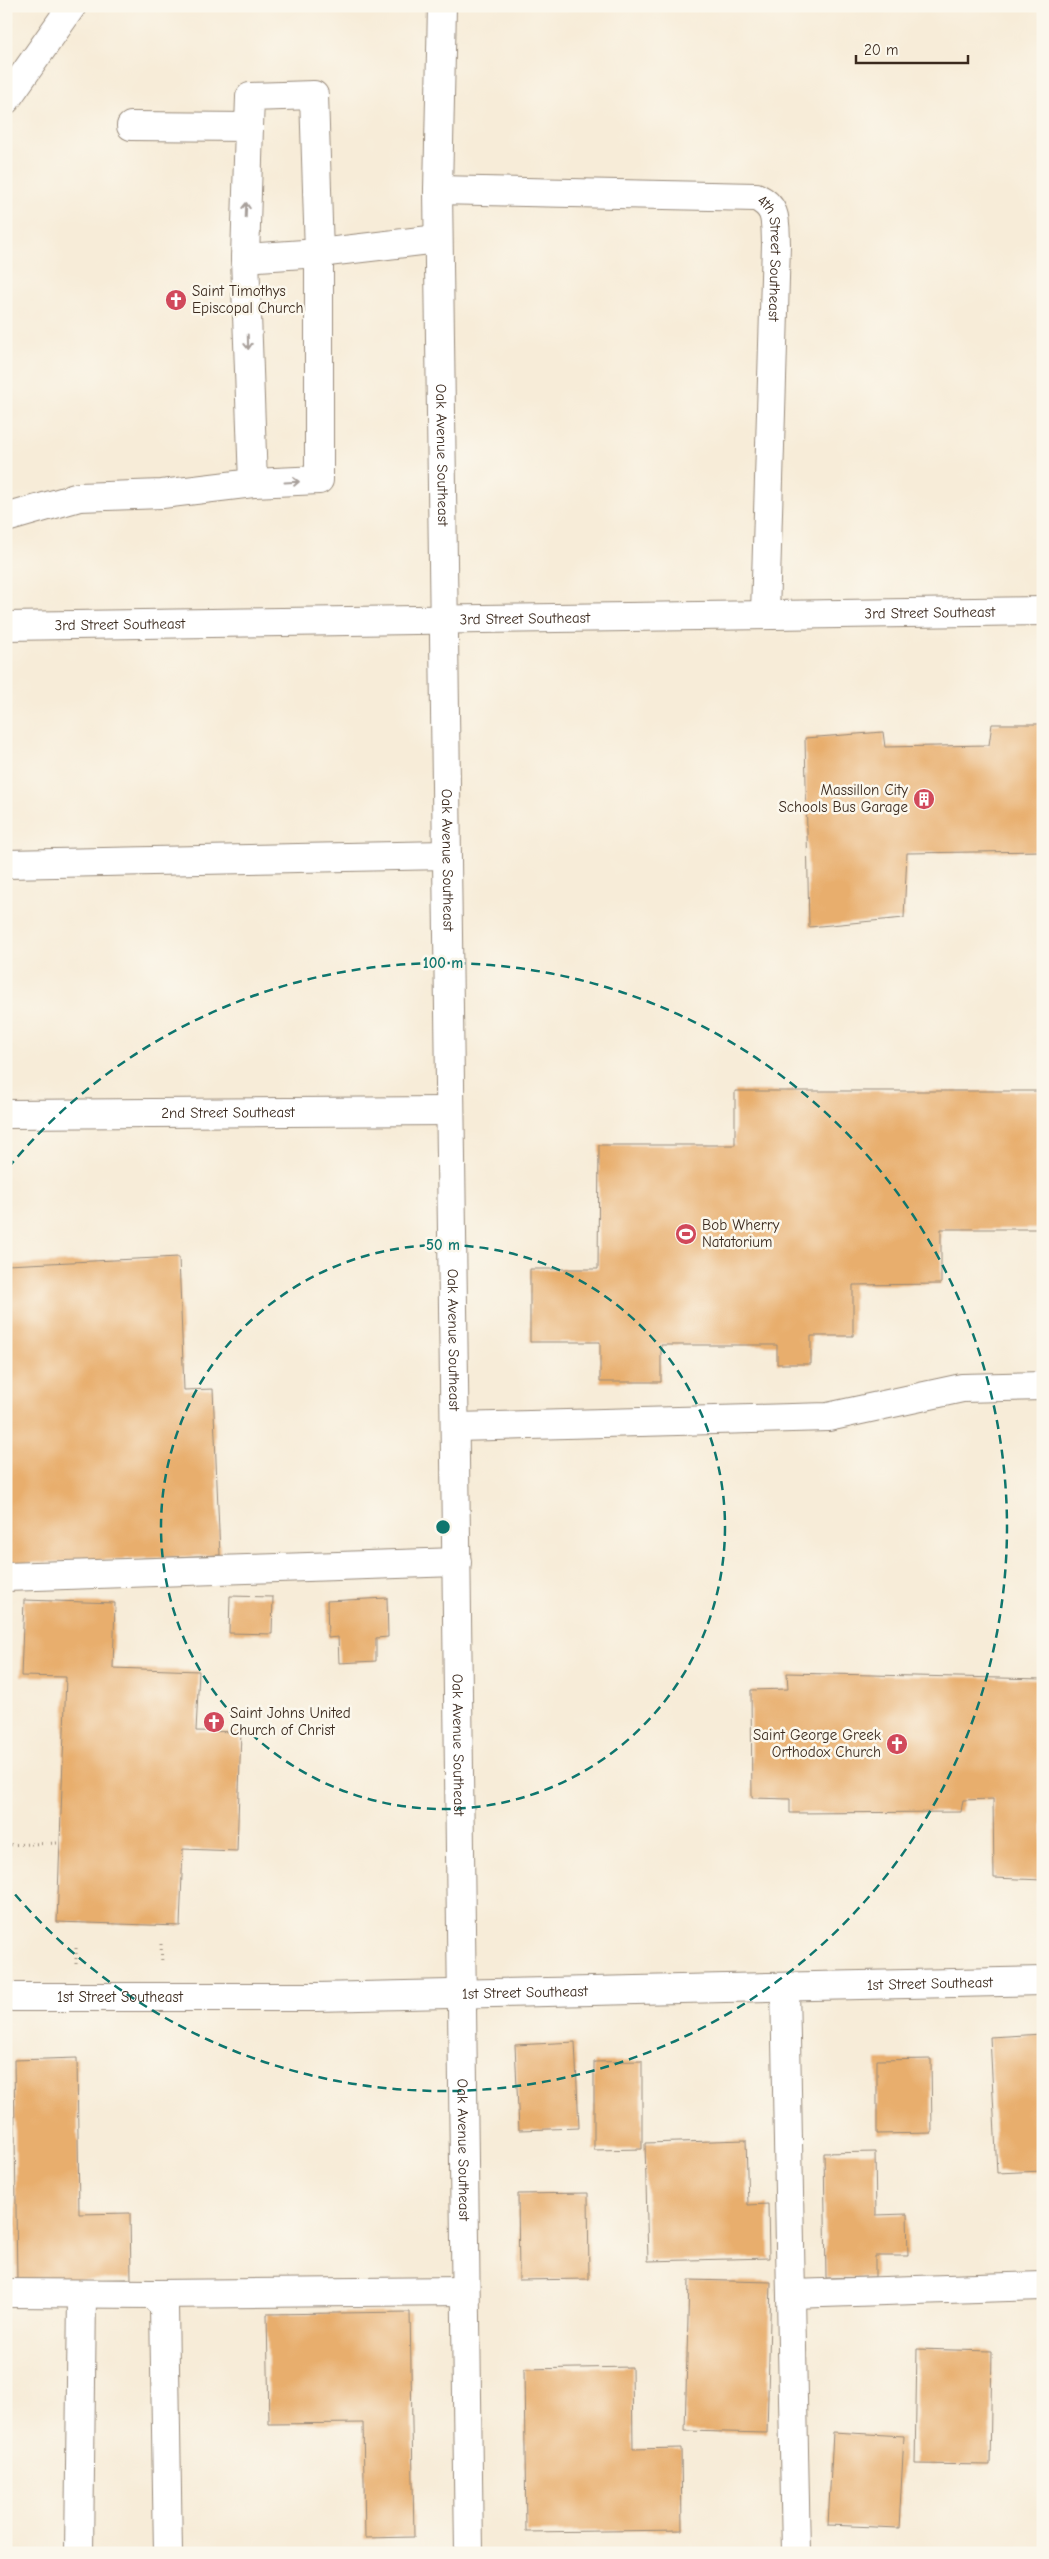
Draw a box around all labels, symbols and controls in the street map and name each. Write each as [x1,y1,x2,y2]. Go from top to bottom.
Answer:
scale bar [856,32,969,64]
text: 20 m [864,41,898,59]
street label: 4th Street Southeast [754,191,785,322]
one-way arrow [242,202,251,218]
place label: Saint Timothys Episcopal Church [192,282,303,317]
church icon: Saint Timothys Episcopal Church [164,288,188,312]
one-way arrow [243,334,253,350]
street label: Oak Avenue Southeast [432,384,452,527]
one-way arrow [283,477,299,486]
street label: 3rd Street Southeast [864,603,996,623]
street label: 3rd Street Southeast [459,609,591,628]
street label: 3rd Street Southeast [55,614,186,634]
place label: Massillon City Schools Bus Garage [778,781,908,816]
building icon: Massillon City Schools Bus Garage [912,787,936,811]
street label: Oak Avenue Southeast [438,789,458,932]
text: 100 m [423,954,463,972]
street label: 2nd Street Southeast [161,1103,296,1122]
place label: Bob Wherry Natatorium [702,1216,780,1251]
sports icon: Bob Wherry Natatorium [674,1222,698,1246]
text: 50 m [426,1236,460,1254]
street label: Oak Avenue Southeast [444,1269,463,1412]
centre of rings [434,1518,452,1536]
street label: Oak Avenue Southeast [448,1673,468,1817]
place label: Saint Johns United Church of Christ [230,1704,351,1739]
church icon: Saint Johns United Church of Christ [202,1710,226,1734]
place label: Saint George Greek Orthodox Church [753,1726,882,1761]
church icon: Saint George Greek Orthodox Church [885,1732,909,1756]
street label: 1st Street Southeast [867,1973,994,1994]
street label: 1st Street Southeast [462,1982,589,2003]
street label: 1st Street Southeast [57,1988,184,2006]
street label: Oak Avenue Southeast [453,2078,473,2222]

